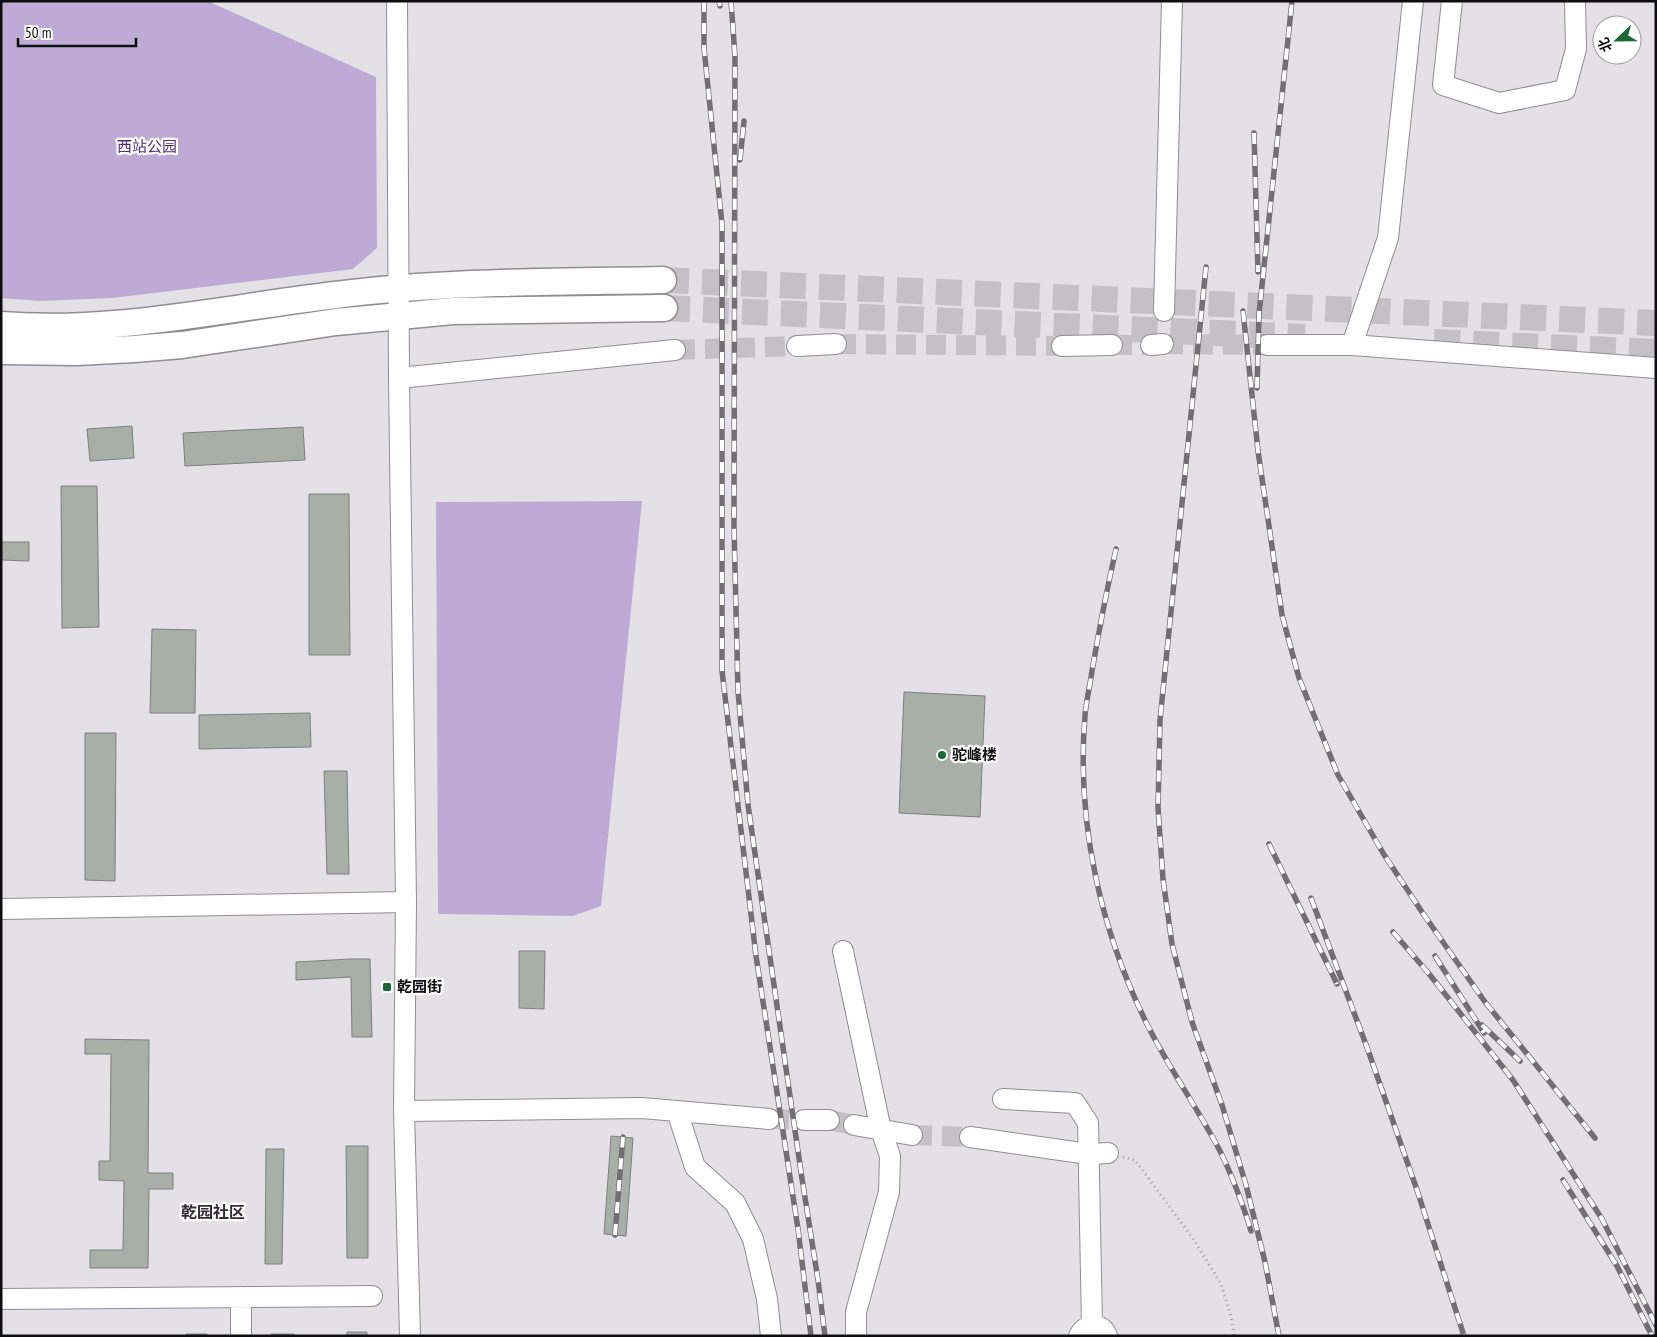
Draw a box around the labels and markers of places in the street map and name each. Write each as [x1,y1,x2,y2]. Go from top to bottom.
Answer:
place label: 驼峰楼 [952,745,997,764]
marker: 驼峰楼 [936,749,948,761]
place label: 乾园街 [397,977,442,996]
marker: 乾园街 [381,981,393,993]

